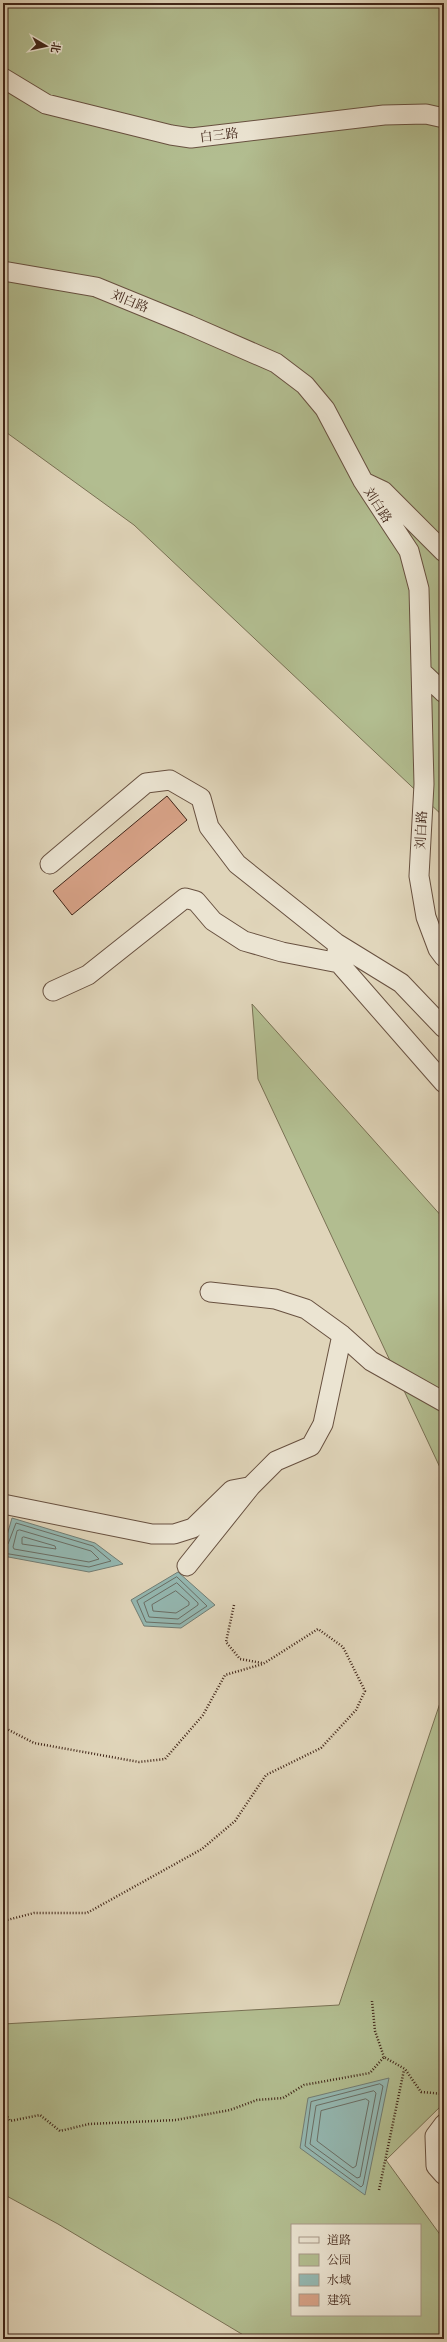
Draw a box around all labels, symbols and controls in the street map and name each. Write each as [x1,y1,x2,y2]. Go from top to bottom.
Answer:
north arrow [26,26,66,66]
text: 北 [47,41,65,54]
street label: 白三路 [198,123,240,147]
street label: 刘白路 [108,285,152,317]
street label: 刘白路 [359,483,397,527]
street label: 刘白路 [410,810,432,850]
legend [291,2224,421,2316]
text: 道路 [327,2231,351,2248]
text: 公园 [327,2251,351,2268]
text: 水域 [327,2271,351,2288]
text: 建筑 [327,2291,351,2308]

